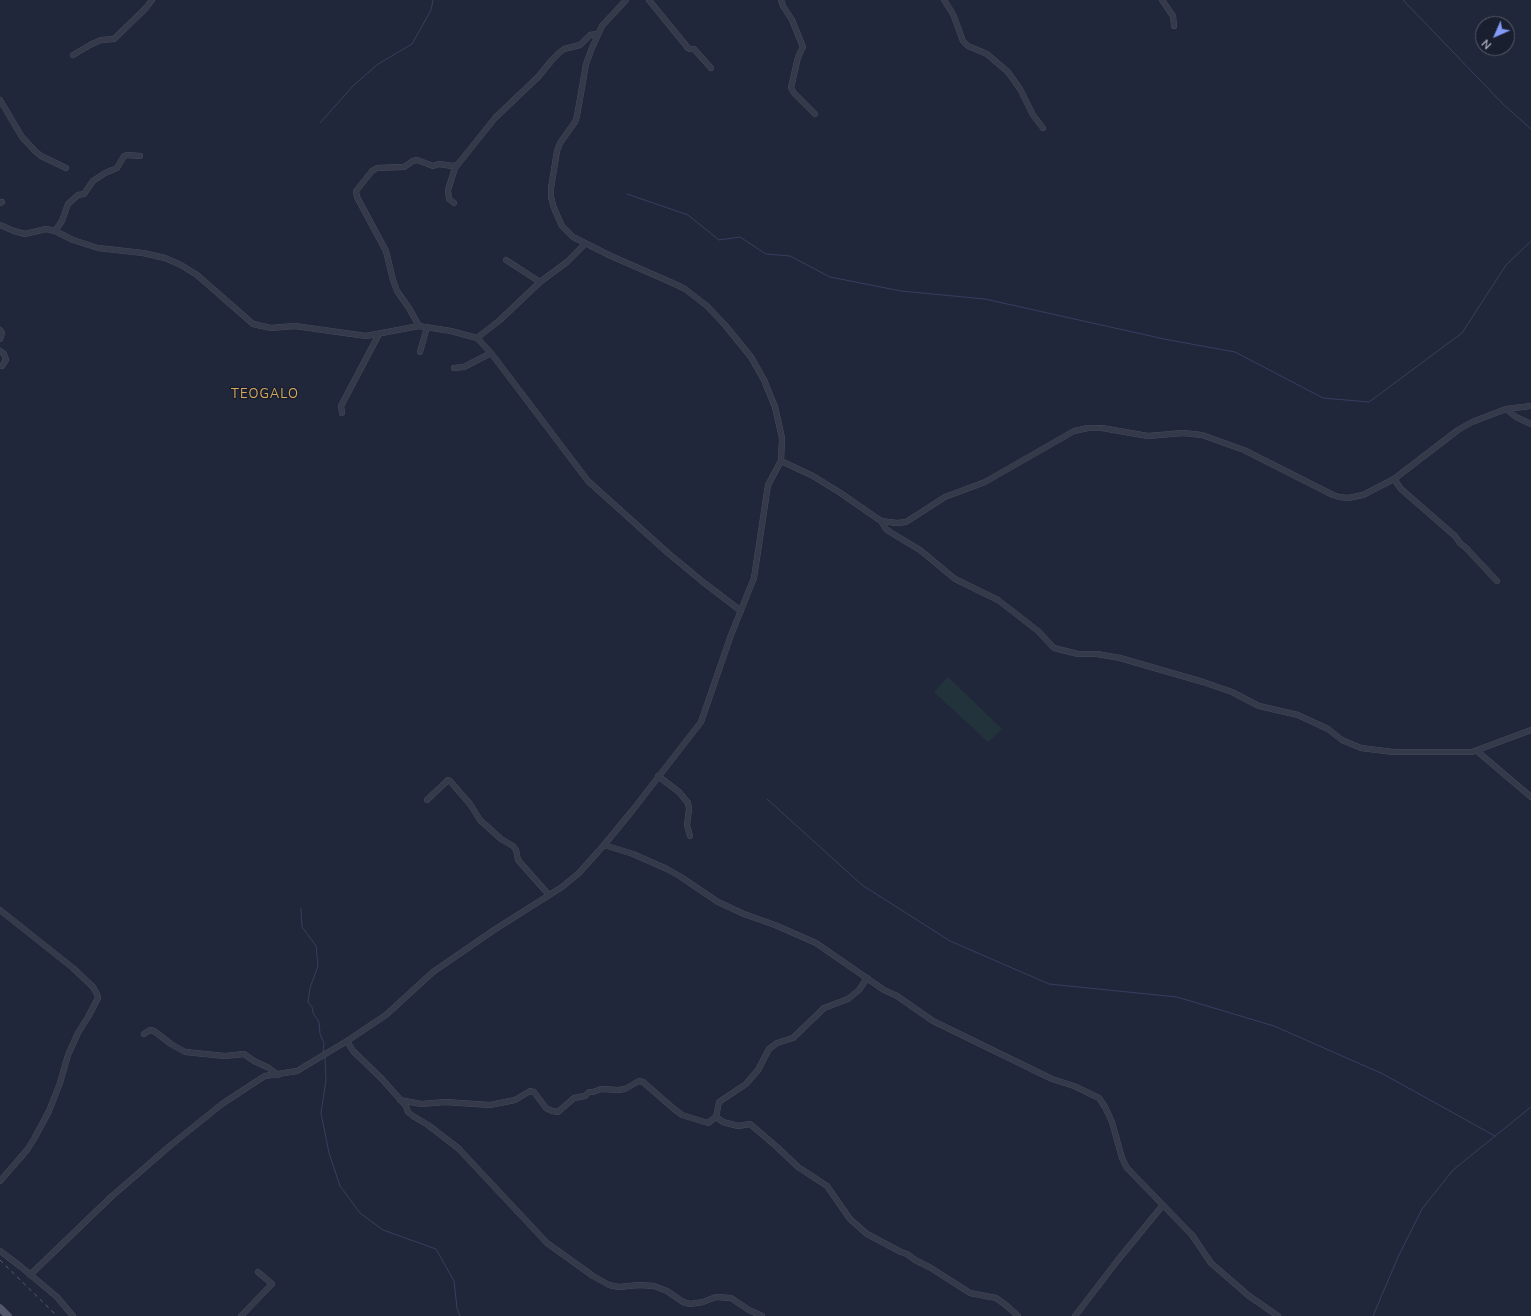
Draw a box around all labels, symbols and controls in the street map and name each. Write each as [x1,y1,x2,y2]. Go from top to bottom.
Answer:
north arrow [1475,16,1515,56]
text: N [1479,36,1495,52]
district label: TEOGALO [231,387,299,403]

